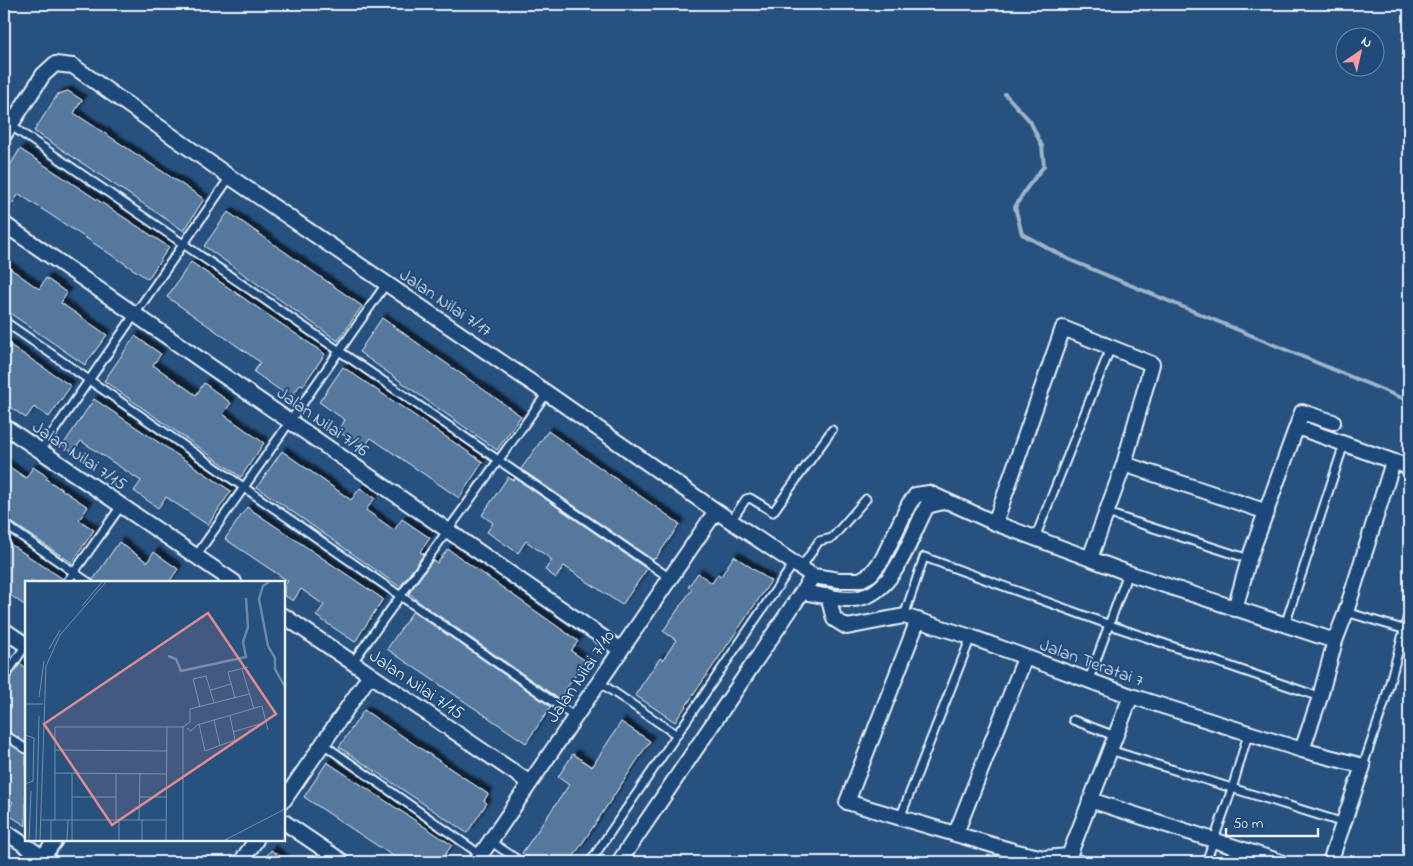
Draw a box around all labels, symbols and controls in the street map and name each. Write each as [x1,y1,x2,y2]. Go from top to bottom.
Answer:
north arrow [1336,28,1386,78]
text: N [1357,31,1376,54]
street label: Jalan Nilai 7/17 [393,263,497,345]
street label: Jalan Nilai 7/16 [271,381,373,464]
street label: Jalan Nilai 7/15 [26,415,132,498]
inset map [25,581,285,841]
street label: Jalan Nilai 7/10 [541,625,622,729]
street label: Jalan Teratai 7 [1036,633,1148,695]
street label: Jalan Nilai 7/15 [363,644,469,727]
scale bar [1226,806,1318,838]
text: 50 m [1233,813,1264,835]

